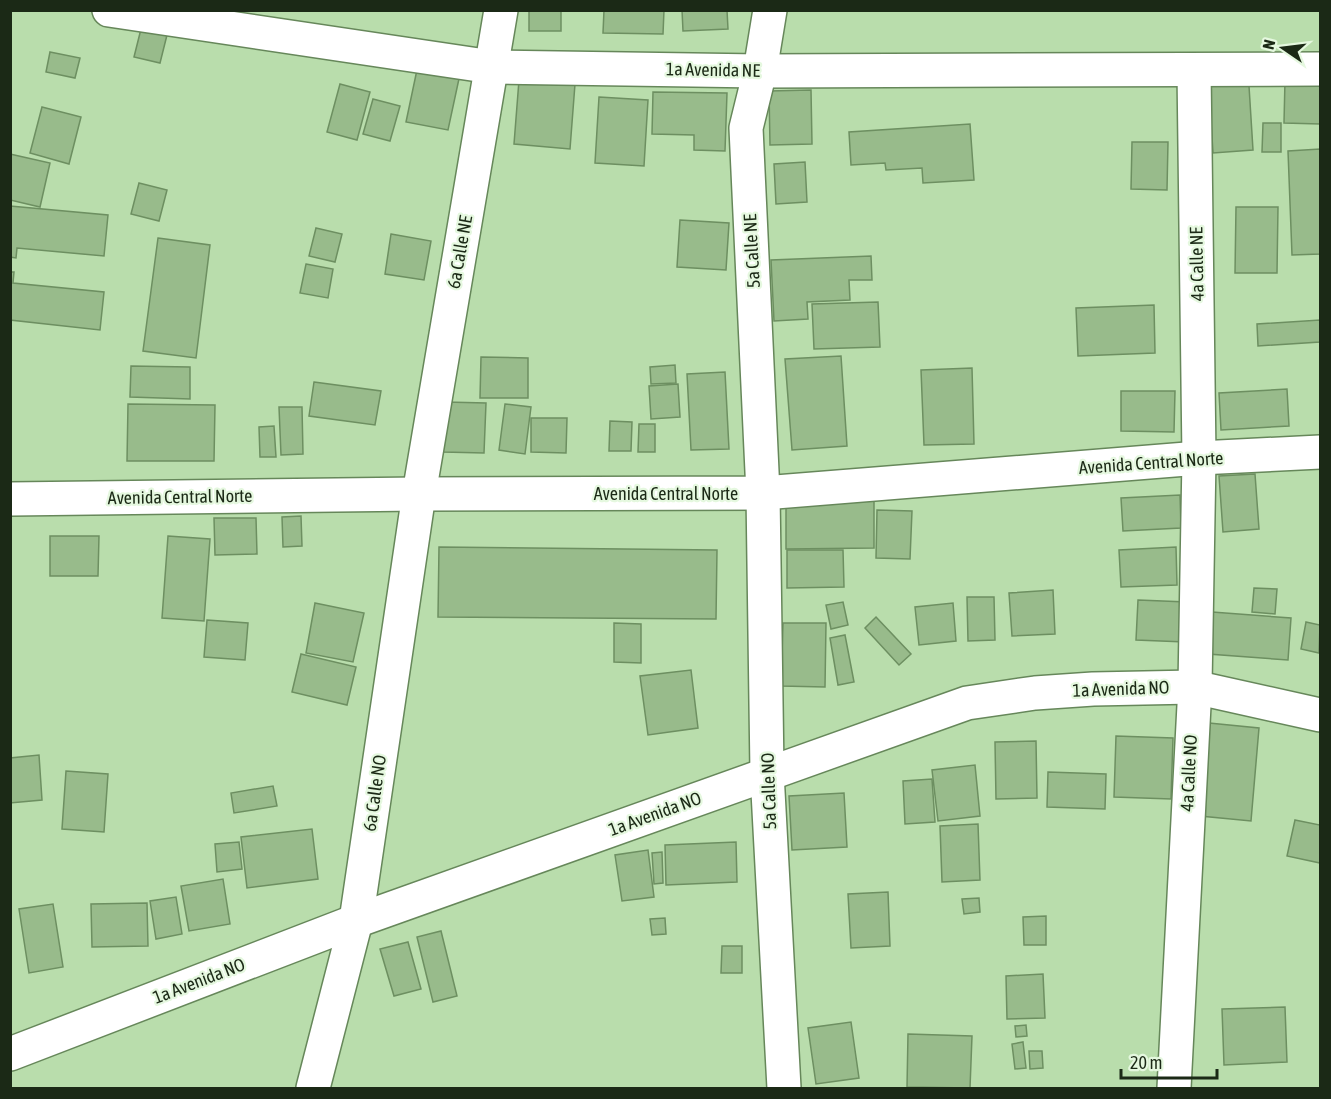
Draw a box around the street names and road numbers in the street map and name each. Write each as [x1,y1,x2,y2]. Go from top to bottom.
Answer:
street label: 1a Avenida NE [666,58,761,81]
street label: 6a Calle NE [443,213,476,290]
street label: 5a Calle NE [739,213,764,289]
street label: 4a Calle NE [1185,226,1208,301]
street label: Avenida Central Norte [1078,447,1224,478]
street label: Avenida Central Norte [594,483,738,504]
street label: Avenida Central Norte [108,485,252,508]
street label: 1a Avenida NO [1072,676,1170,701]
street label: 4a Calle NO [1176,734,1201,812]
street label: 5a Calle NO [757,752,780,830]
street label: 6a Calle NO [359,753,390,832]
street label: 1a Avenida NO [606,787,704,840]
street label: 1a Avenida NO [150,953,248,1008]

